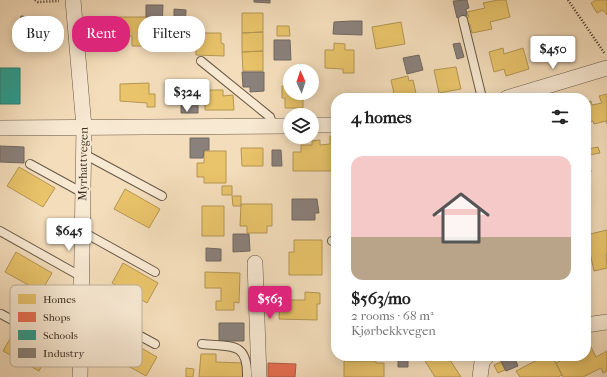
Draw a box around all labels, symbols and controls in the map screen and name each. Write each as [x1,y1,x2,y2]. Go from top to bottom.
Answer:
chip: Buy [12,16,64,52]
chip: Rent [72,16,130,52]
chip: Filters [138,16,205,52]
pin: $450 [529,36,577,70]
text: $450 [539,41,567,56]
north arrow [283,64,319,100]
map controls [283,64,319,144]
pin: $324 [163,79,211,113]
text: $324 [174,84,200,99]
icon: filters [549,106,571,128]
text: 4 homes [351,107,411,127]
button: layers [283,108,319,144]
street label: Myrhattvegen [75,127,91,201]
icon: home [425,182,497,254]
pin: $645 [45,218,93,252]
text: $645 [55,223,83,238]
legend [10,285,142,367]
pin: $563 [246,286,294,320]
text: $563/mo [351,288,411,308]
text: $563 [257,291,283,306]
text: Homes [43,293,76,306]
text: 2 rooms · 68 m² [351,308,434,323]
text: Shops [43,311,70,324]
text: Kjørbekkvegen [351,323,436,338]
text: Schools [43,329,78,342]
text: Industry [43,347,85,360]

